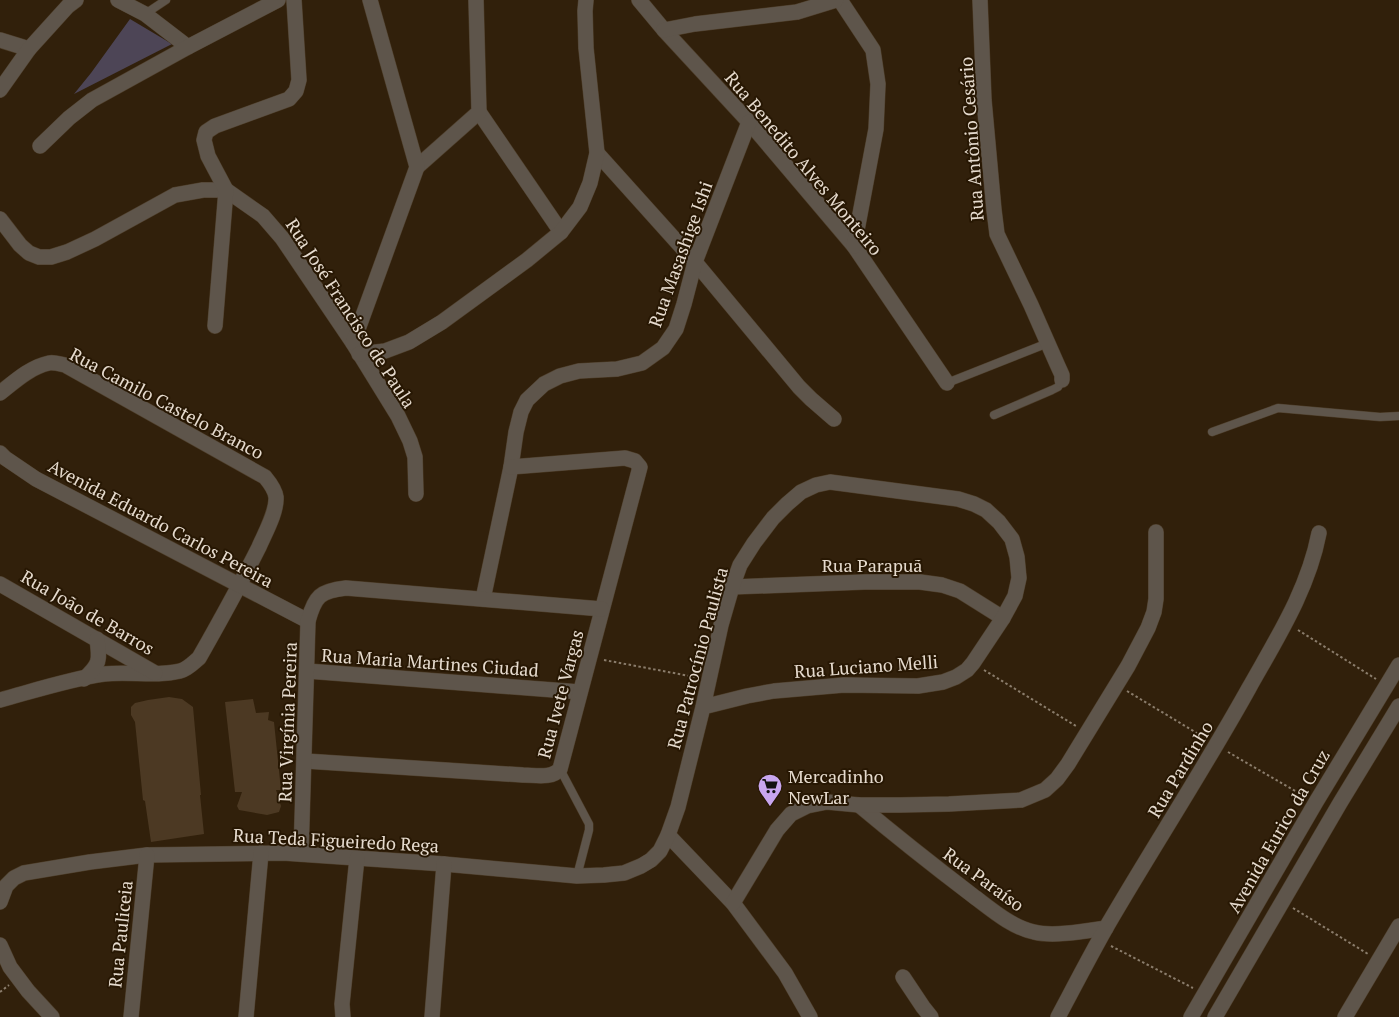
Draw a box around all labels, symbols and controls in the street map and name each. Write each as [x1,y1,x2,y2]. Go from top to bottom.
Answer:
street label: Rua Antônio Cesário [953,56,989,222]
street label: Rua Benedito Alves Monteiro [720,66,888,260]
street label: Rua Masashige Ishi [642,178,718,330]
street label: Rua José Francisco de Paula [281,214,421,412]
street label: Rua Camilo Castelo Branco [66,342,268,464]
street label: Avenida Eduardo Carlos Pereira [44,453,278,593]
street label: Rua Parapuã [822,553,922,577]
street label: Rua João de Barros [17,564,159,660]
street label: Rua Patrocínio Paulista [661,564,733,752]
street label: Rua Ivete Vargas [531,627,589,761]
street label: Rua Virgínia Pereira [272,641,302,803]
street label: Rua Maria Martines Ciudad [321,642,539,682]
street label: Rua Luciano Melli [793,649,939,683]
street label: Rua Pardinho [1142,716,1218,822]
street label: Avenida Eurico da Cruz [1221,745,1335,917]
place label: Mercadinho NewLar [788,764,884,809]
supermarket icon: Mercadinho NewLar [757,773,783,807]
street label: Rua Teda Figueiredo Rega [232,823,440,857]
street label: Rua Paraíso [939,842,1029,916]
street label: Rua Pauliceia [102,879,138,989]

